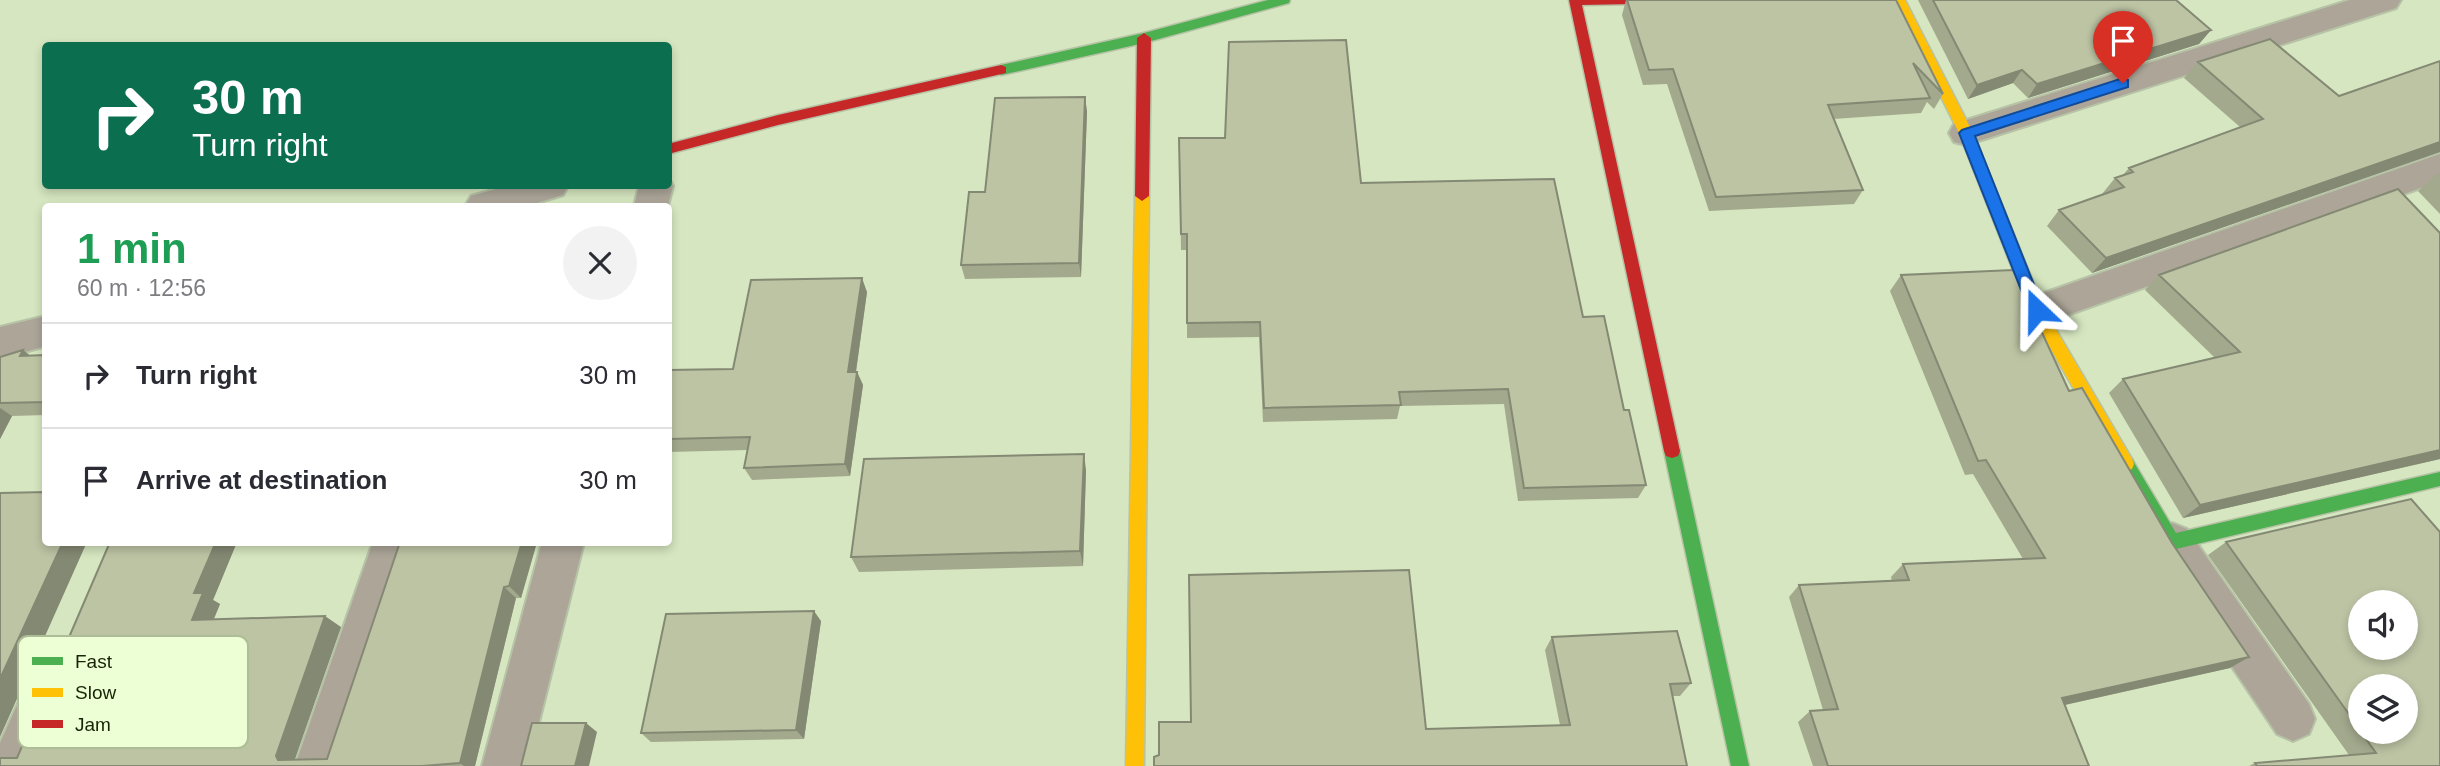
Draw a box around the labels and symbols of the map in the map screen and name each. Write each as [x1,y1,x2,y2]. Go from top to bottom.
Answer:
pin [2093,11,2153,83]
position arrow [2000,273,2074,347]
legend [18,636,248,748]
text: Fast [75,651,113,672]
text: Slow [75,682,116,703]
text: Jam [75,714,111,735]

